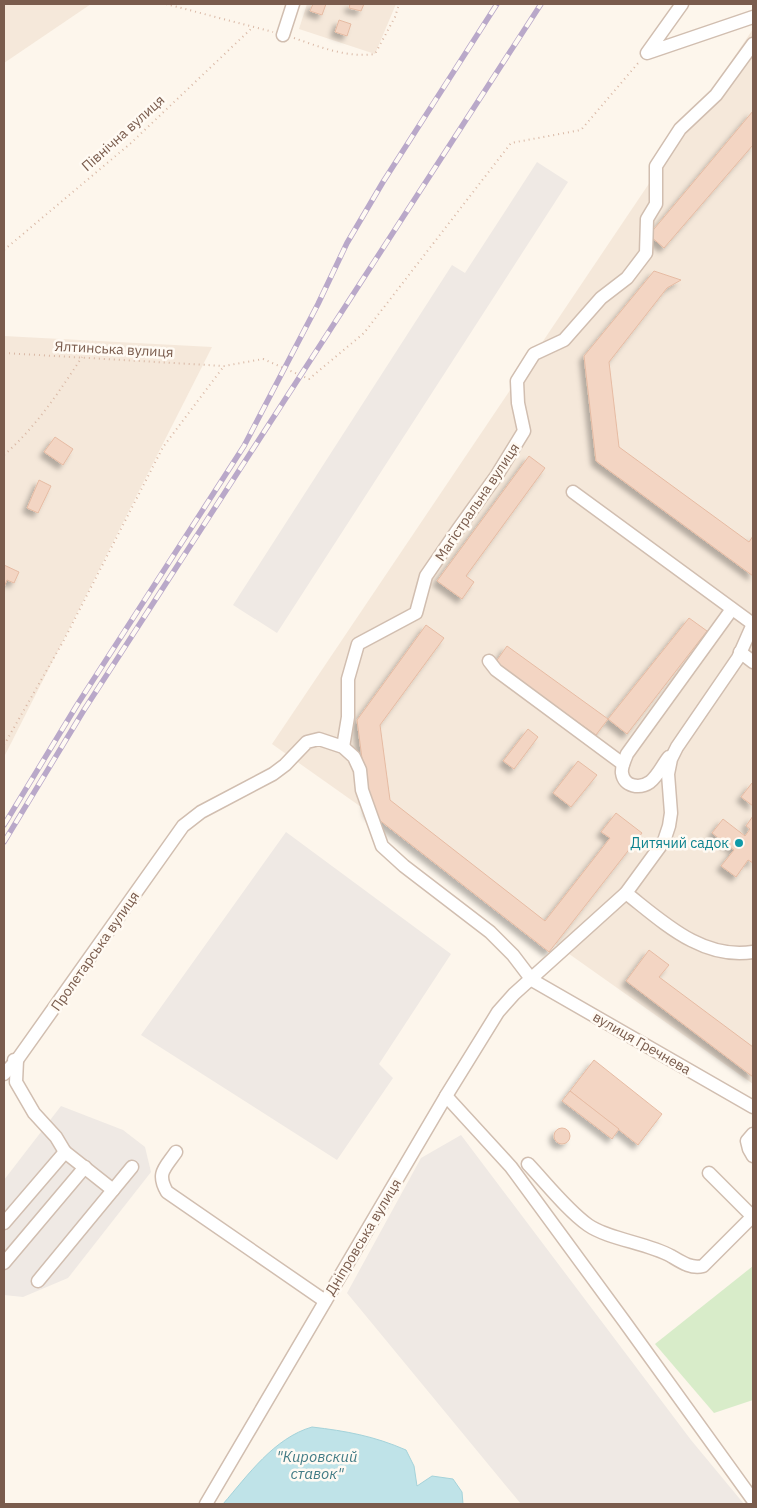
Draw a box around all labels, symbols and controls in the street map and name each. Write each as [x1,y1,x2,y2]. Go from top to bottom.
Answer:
street label: Північна вулиця [78,91,168,175]
street label: Ялтинська вулиця [54,337,174,361]
street label: Магістральна вулиця [431,440,523,564]
place label: Дитячий садок [631,834,729,852]
marker: Дитячий садок [733,837,745,849]
street label: Пролетарська вулиця [47,888,143,1014]
street label: вулиця Гречнева [590,1008,695,1079]
street label: Дніпровська вулиця [321,1175,405,1299]
water label: "Кировский ставок" [277,1447,357,1483]

